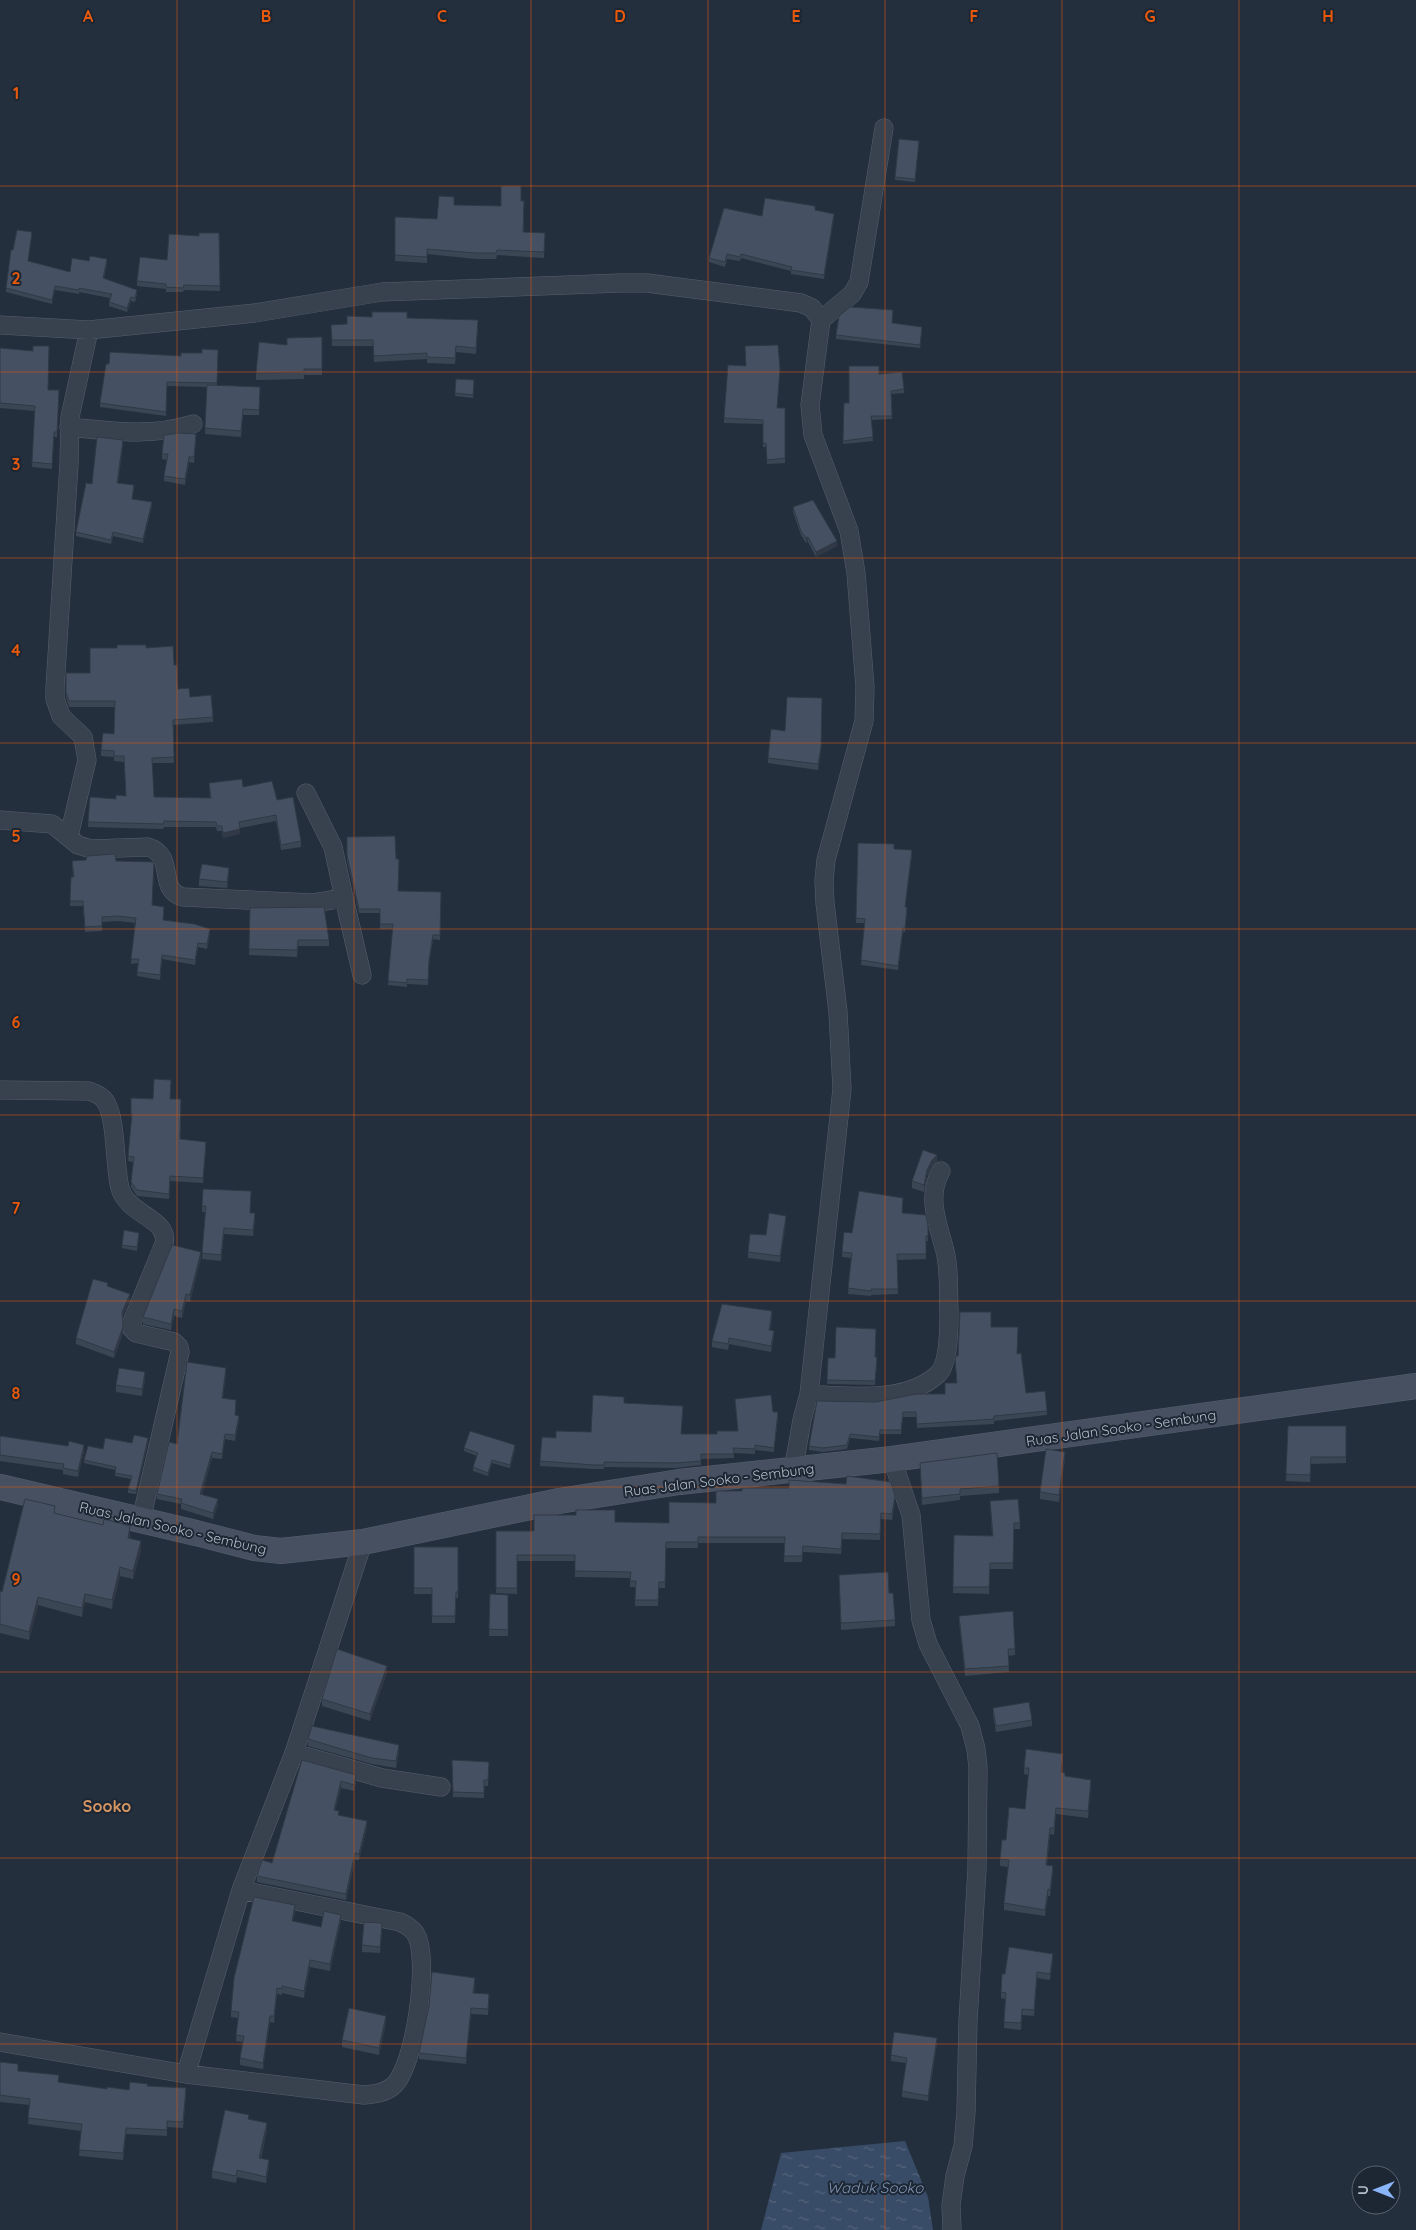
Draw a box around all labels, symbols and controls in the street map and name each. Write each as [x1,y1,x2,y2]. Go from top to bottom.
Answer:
text: A [83,6,94,26]
text: B [261,6,271,26]
text: C [437,6,447,26]
text: D [614,6,626,26]
text: E [791,6,801,26]
text: F [970,6,979,26]
text: G [1144,6,1156,26]
text: H [1322,6,1334,26]
text: 1 [13,83,19,103]
text: 2 [11,268,21,288]
text: 3 [12,454,20,474]
text: 4 [11,640,21,660]
text: 5 [11,826,21,846]
text: 6 [12,1012,21,1032]
text: 7 [12,1198,21,1218]
text: 8 [12,1383,21,1403]
street label: Ruas Jalan Sooko - Sembung [1025,1406,1217,1450]
street label: Ruas Jalan Sooko - Sembung [623,1459,815,1501]
street label: Ruas Jalan Sooko - Sembung [78,1498,268,1558]
text: 9 [11,1569,21,1589]
district label: Sooko [83,1796,131,1816]
north arrow [1351,2165,1401,2215]
water label: Waduk Sooko [827,2178,924,2197]
text: U [1354,2185,1372,2195]

